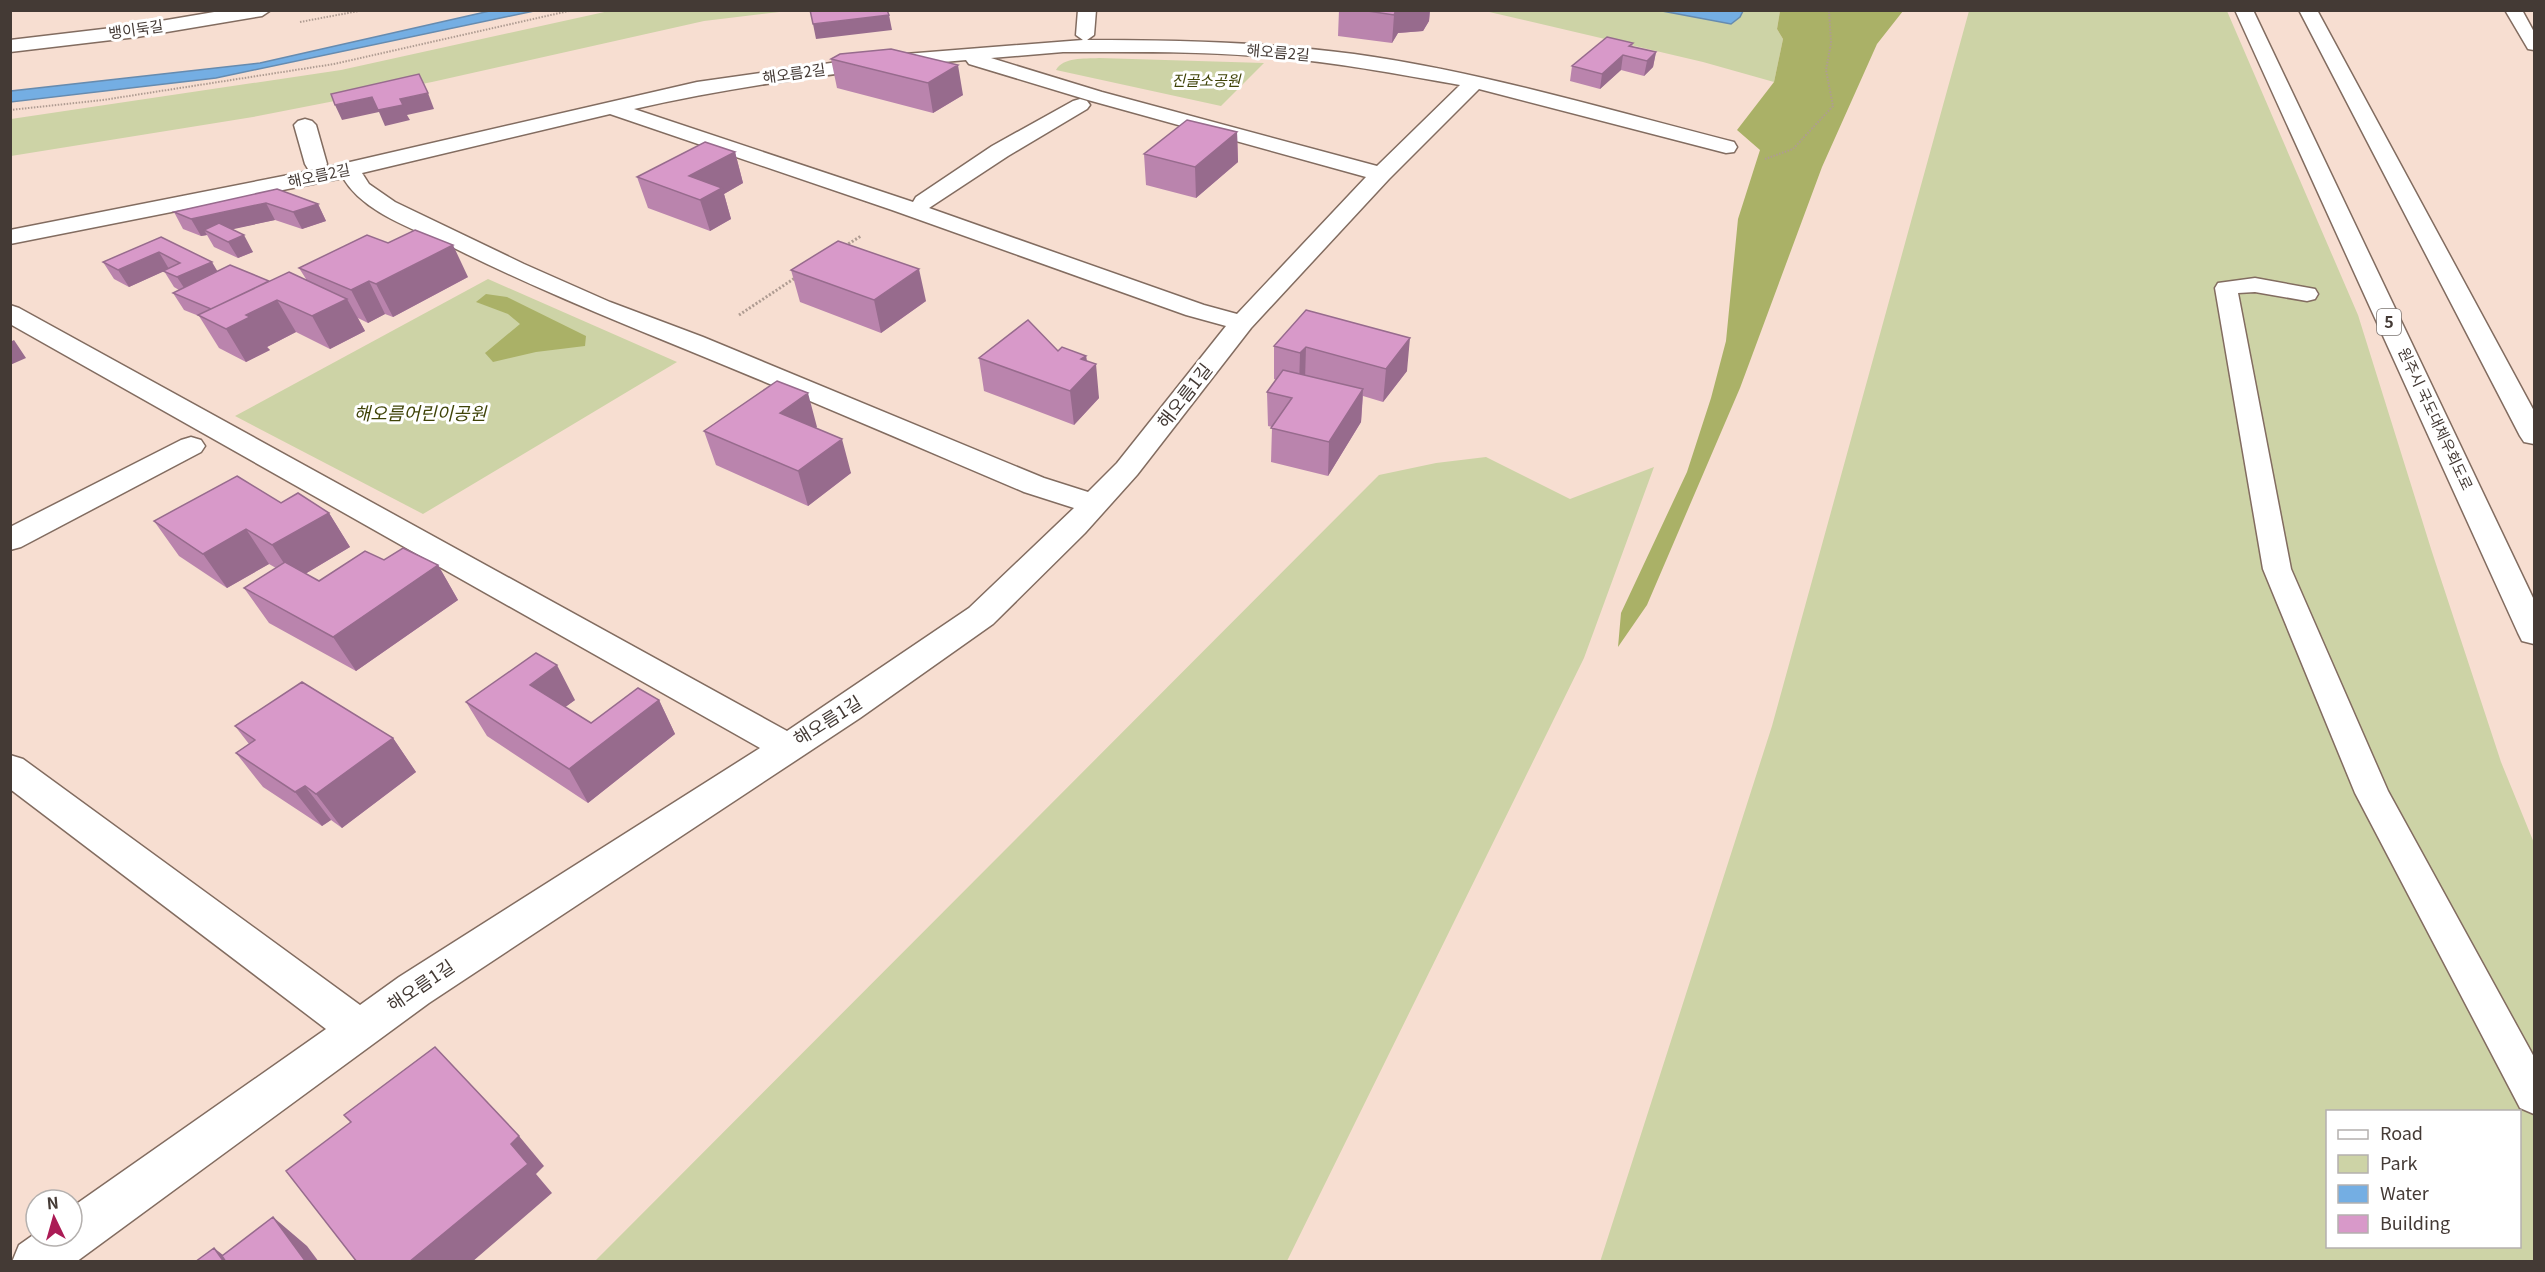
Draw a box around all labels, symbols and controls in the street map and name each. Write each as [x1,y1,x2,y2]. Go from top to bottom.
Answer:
street label: 뱅이둑길 [107,14,165,43]
street label: 해오름2길 [1246,38,1311,65]
street label: 해오름2길 [761,58,827,87]
park label: 진골소공원 [1171,69,1242,90]
street label: 해오름2길 [285,158,352,191]
road number: 5 [2377,309,2401,335]
street label: 원주시 국도대체우회도로 [2394,344,2479,493]
street label: 해오름1길 [1150,357,1217,433]
park label: 해오름어린이공원 [354,399,488,425]
street label: 해오름1길 [788,688,866,751]
street label: 해오름1길 [381,952,459,1016]
legend [2326,1110,2521,1248]
text: Road [2380,1119,2423,1145]
text: Park [2380,1149,2418,1175]
text: Water [2380,1179,2430,1205]
north arrow [24,1188,84,1248]
text: N [46,1190,60,1215]
text: Building [2380,1209,2450,1235]

